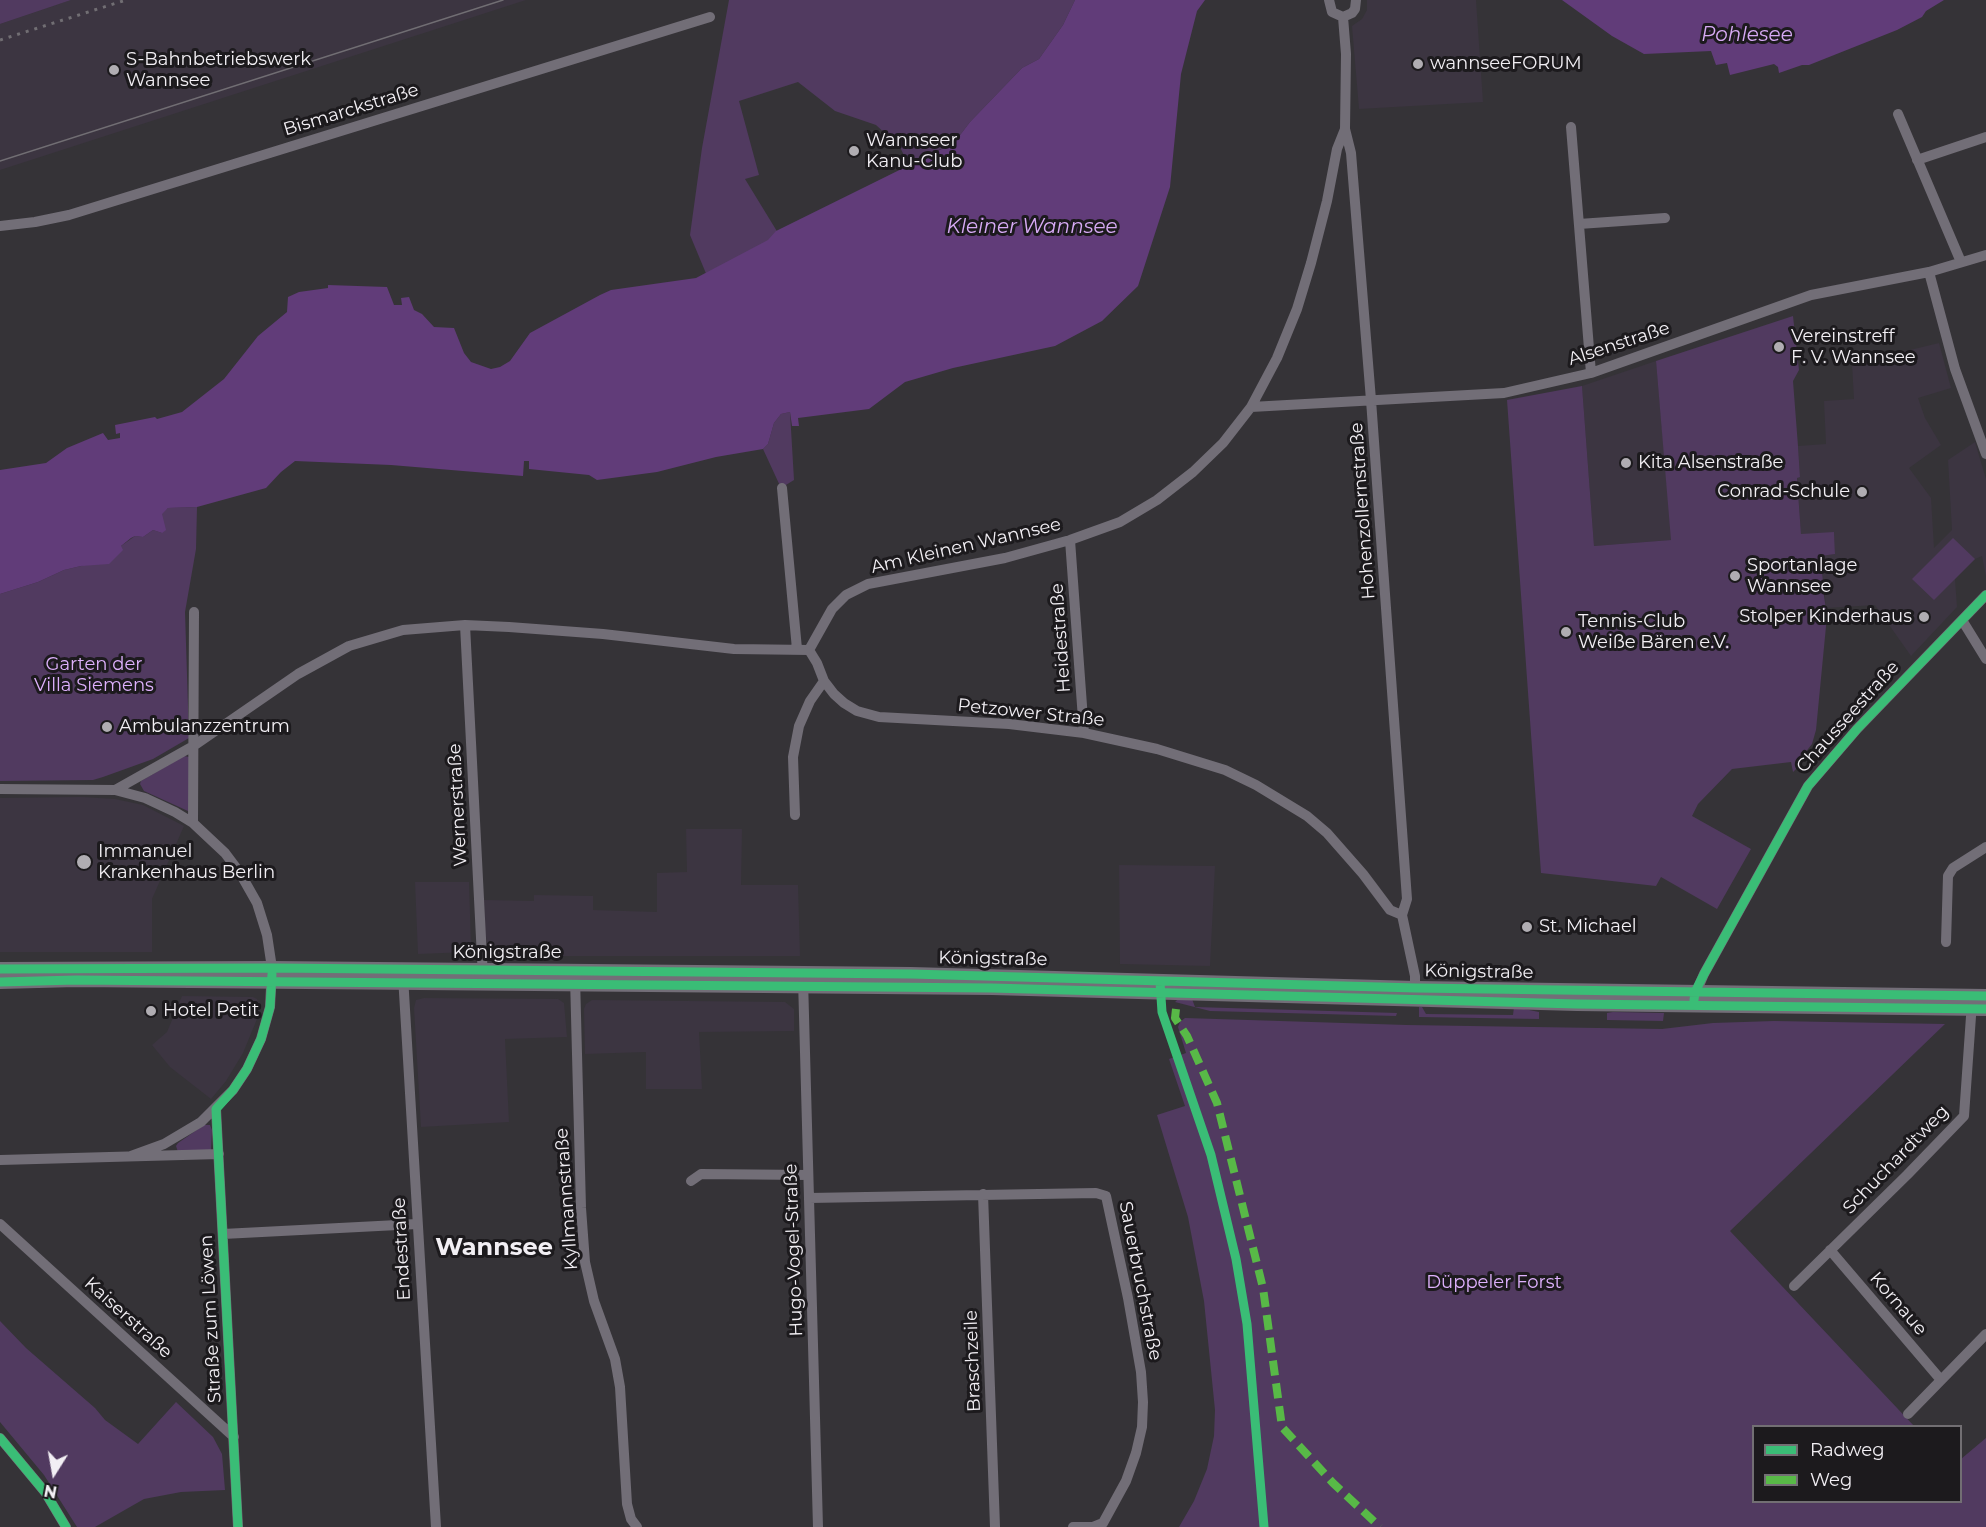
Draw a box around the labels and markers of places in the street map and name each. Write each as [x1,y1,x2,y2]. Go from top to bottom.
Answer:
place label: S-Bahnbetriebswerk Wannsee [126,49,311,92]
place label: wannseeFORUM [1430,53,1582,75]
marker: wannseeFORUM [1411,57,1425,71]
marker: S-Bahnbetriebswerk Wannsee [107,63,121,77]
place label: Wannseer Kanu-Club [866,130,962,172]
marker: Wannseer Kanu-Club [847,144,861,158]
place label: Vereinstreff F. V. Wannsee [1791,326,1916,368]
marker: Vereinstreff F. V. Wannsee [1772,340,1786,354]
place label: Kita Alsenstraße [1638,452,1783,474]
marker: Kita Alsenstraße [1619,456,1633,470]
place label: Conrad-Schule [1717,481,1850,503]
marker: Conrad-Schule [1855,485,1869,499]
place label: Sportanlage Wannsee [1747,555,1857,598]
marker: Sportanlage Wannsee [1728,569,1742,583]
place label: Stolper Kinderhaus [1739,606,1912,628]
marker: Stolper Kinderhaus [1917,610,1931,624]
place label: Tennis-Club Weiße Bären e.V. [1578,611,1729,654]
marker: Tennis-Club Weiße Bären e.V. [1559,625,1573,639]
place label: Ambulanzzentrum [119,716,290,738]
marker: Ambulanzzentrum [100,720,114,734]
place label: Immanuel Krankenhaus Berlin [98,841,275,884]
marker: Immanuel Krankenhaus Berlin [75,853,93,871]
place label: St. Michael [1539,916,1637,938]
marker: St. Michael [1520,920,1534,934]
place label: Hotel Petit [163,1000,259,1022]
marker: Hotel Petit [144,1004,158,1018]

